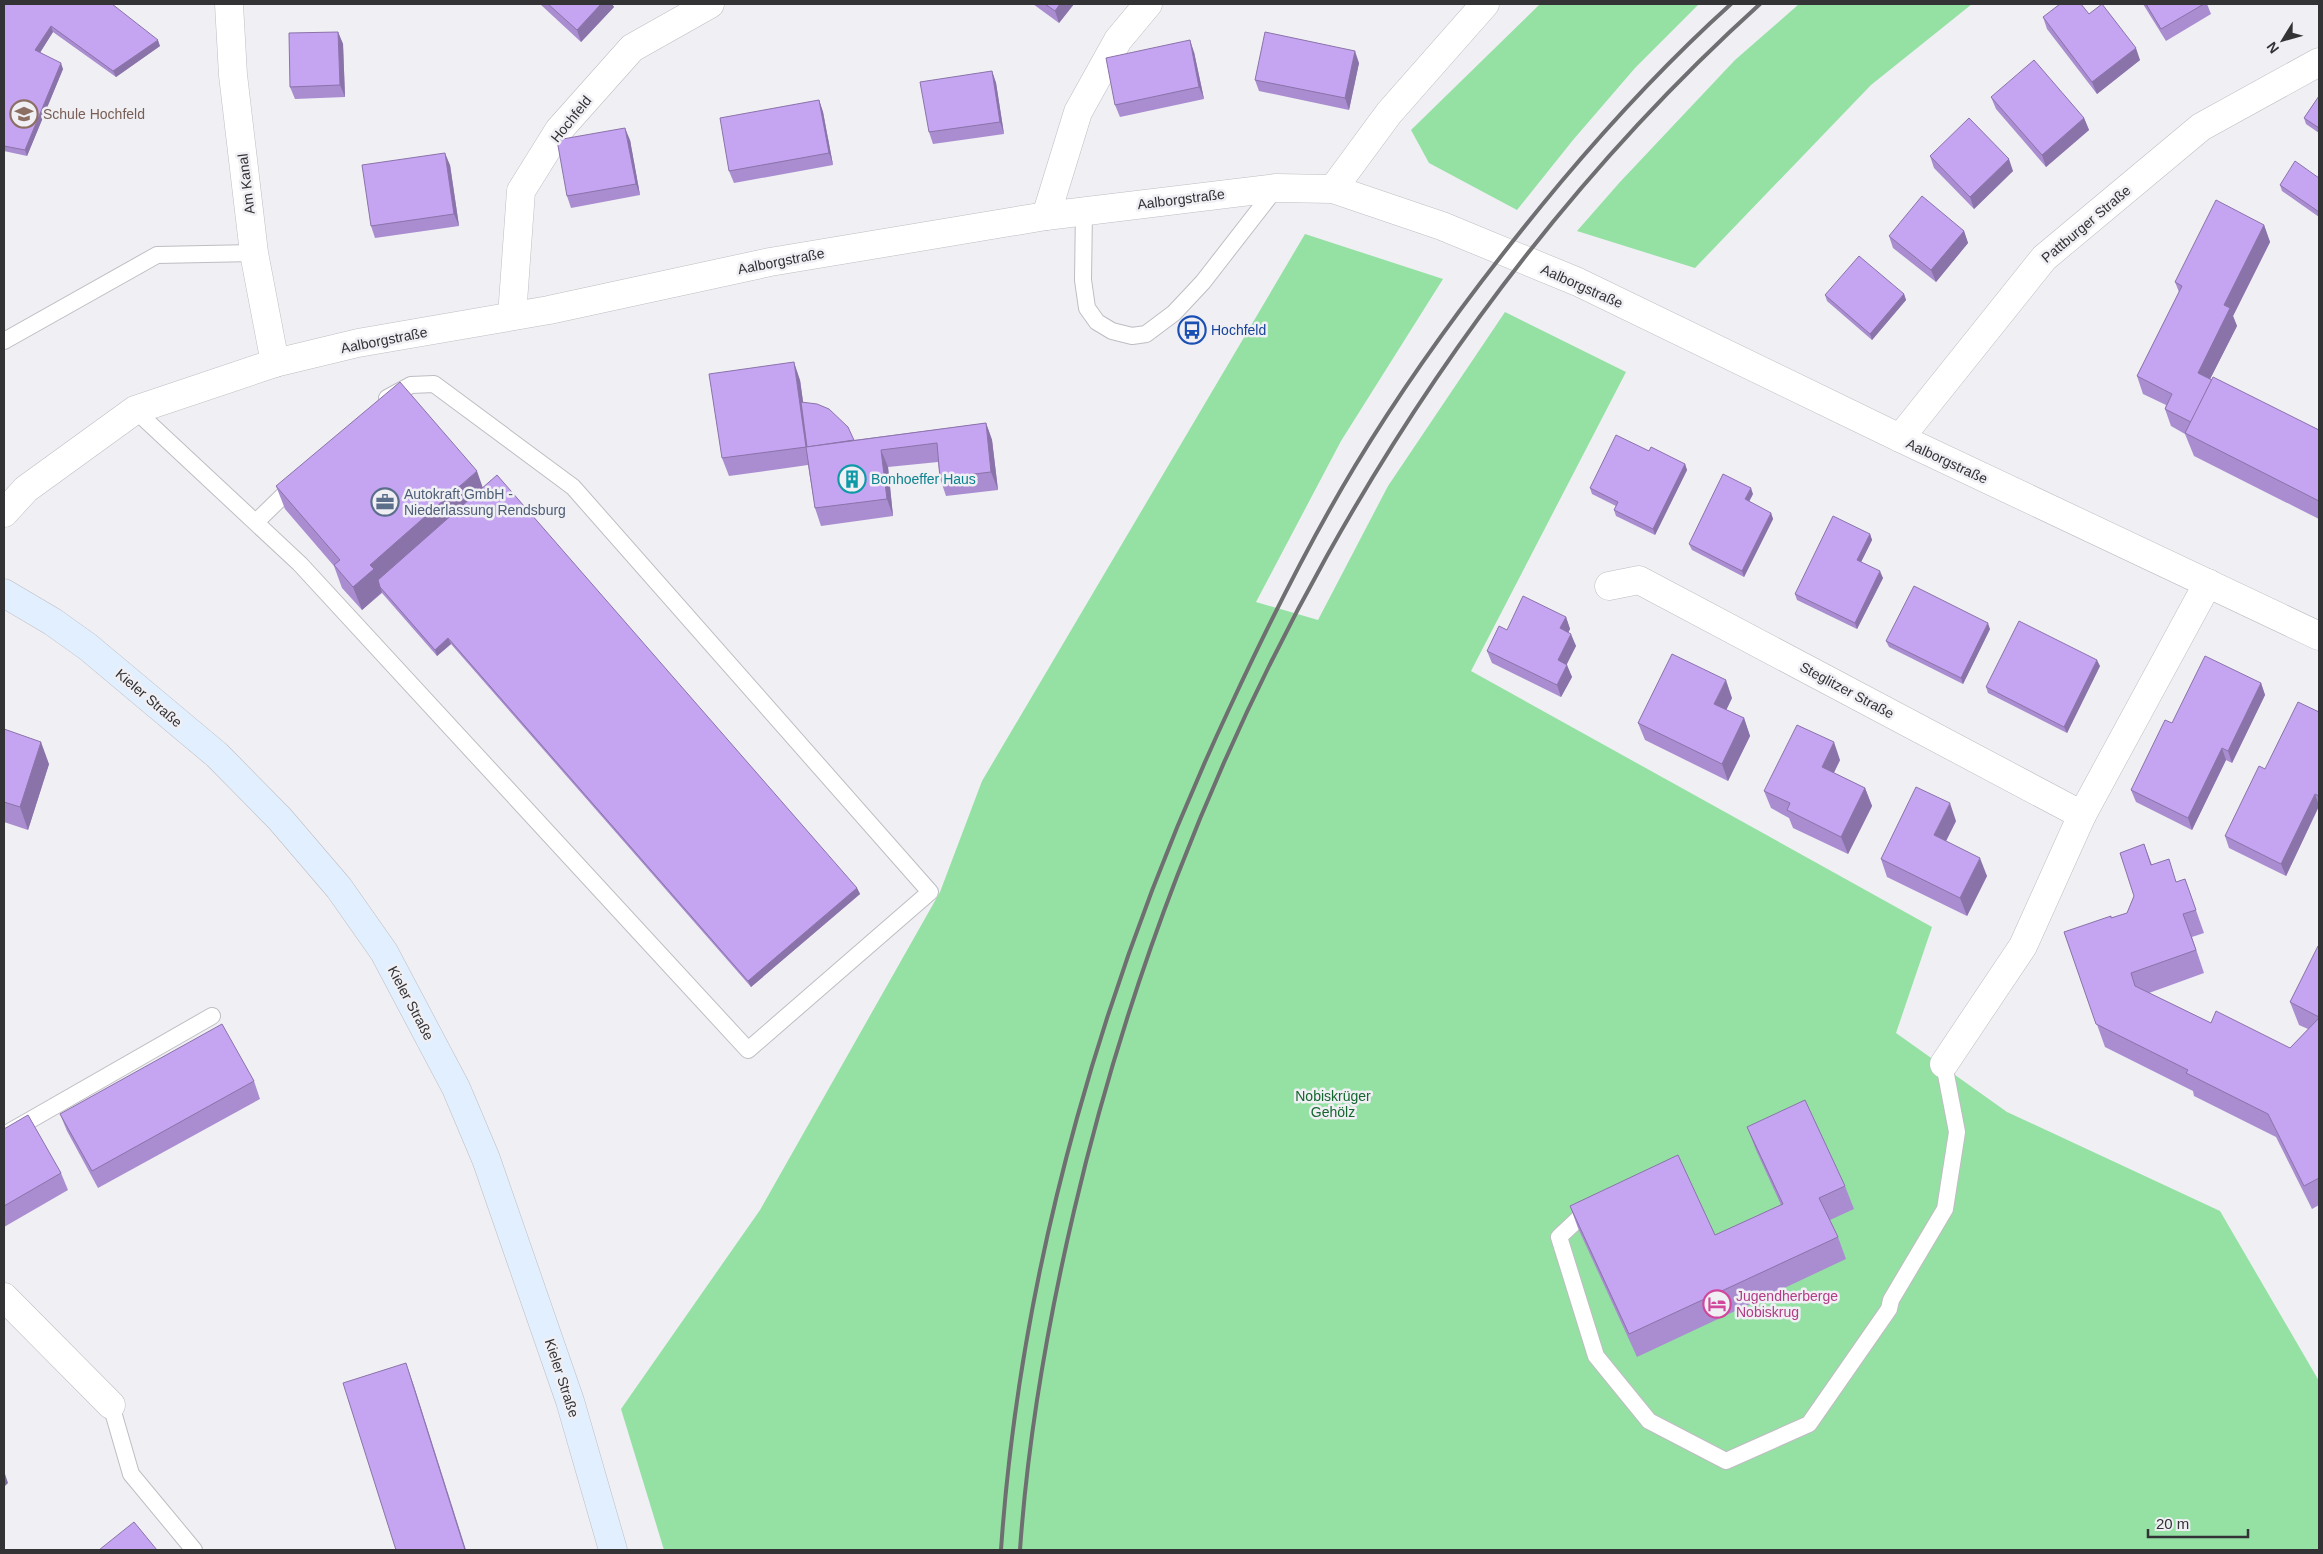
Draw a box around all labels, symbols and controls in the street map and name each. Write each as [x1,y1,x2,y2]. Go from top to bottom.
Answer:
north arrow [2258,15,2308,65]
text: N [2263,39,2282,57]
street label: Hochfeld [547,92,595,146]
school or university icon: Schule Hochfeld [9,99,39,129]
place label: Schule Hochfeld [43,106,145,122]
street label: Am Kanal [234,153,258,215]
street label: Pattburger Straße [2038,182,2134,266]
street label: Aalborgstraße [1136,186,1226,212]
street label: Aalborgstraße [736,245,826,277]
street label: Aalborgstraße [1539,261,1626,311]
bus stop icon: Hochfeld [1177,315,1207,345]
place label: Hochfeld [1211,322,1266,338]
street label: Aalborgstraße [339,324,429,356]
street label: Aalborgstraße [1904,435,1990,487]
building icon: Bonhoeffer Haus [837,464,867,494]
place label: Bonhoeffer Haus [871,471,976,487]
place label: Autokraft GmbH - Niederlassung Rendsburg [404,486,566,518]
office icon: Autokraft GmbH - Niederlassung Rendsburg [370,487,400,517]
street label: Steglitzer Straße [1797,658,1897,722]
street label: Kieler Straße [113,666,186,731]
street label: Kieler Straße [385,963,437,1043]
park label: Nobiskrüger Gehölz [1295,1088,1371,1120]
place label: Jugendherberge Nobiskrug [1736,1288,1838,1320]
hotel icon: Jugendherberge Nobiskrug [1702,1289,1732,1319]
street label: Kieler Straße [542,1337,582,1420]
scale bar [2148,1506,2248,1538]
text: 20 m [2156,1515,2189,1532]

